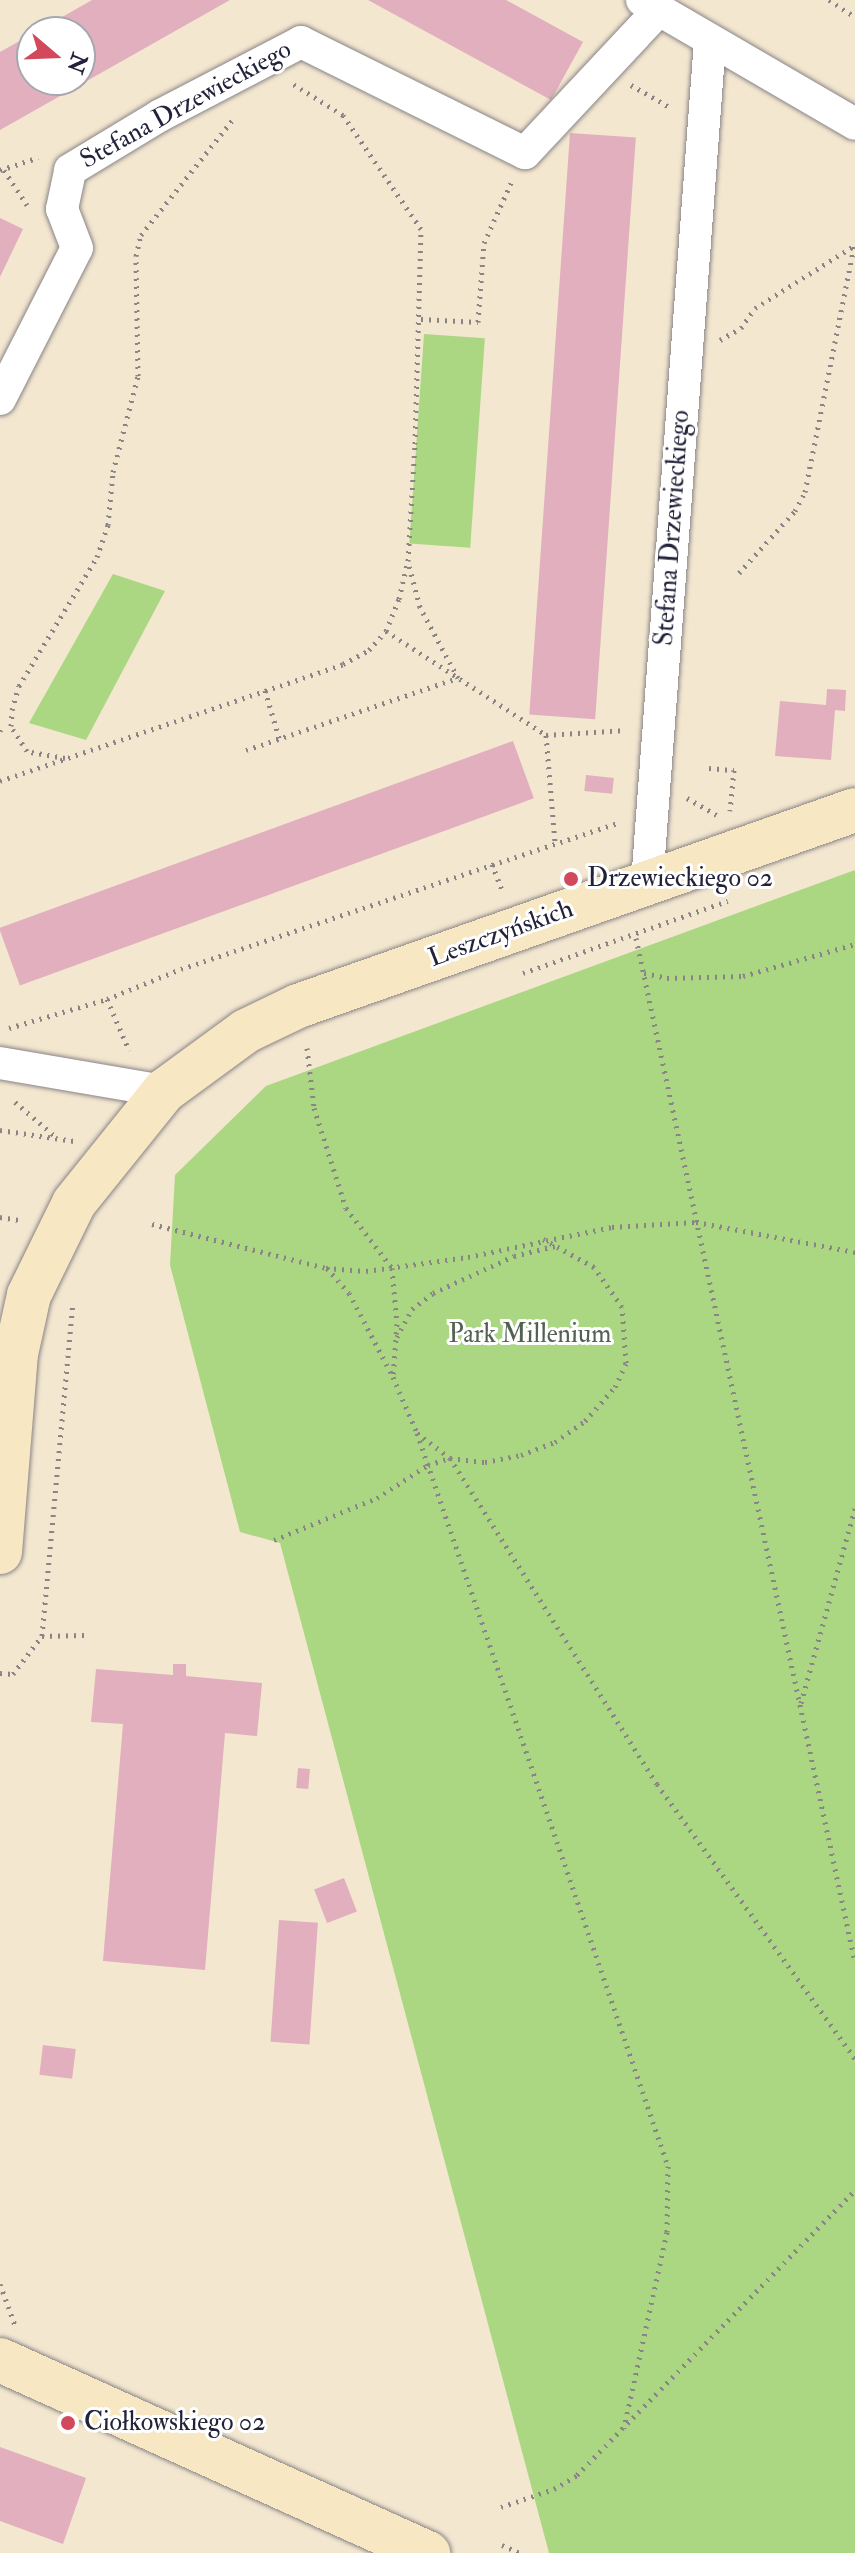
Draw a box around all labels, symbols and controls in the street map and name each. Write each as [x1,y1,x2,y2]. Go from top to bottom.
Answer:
north arrow [16,16,96,96]
street label: Stefana Drzewieckiego [75,34,297,176]
text: N [60,49,93,77]
street label: Stefana Drzewieckiego [649,409,697,647]
place label: Drzewieckiego 02 [587,863,773,895]
marker: Drzewieckiego 02 [562,870,580,888]
street label: Leszczyńskich [425,893,577,975]
park label: Park Millenium [449,1319,611,1351]
place label: Ciołkowskiego 02 [84,2407,265,2439]
marker: Ciołkowskiego 02 [59,2414,77,2432]

